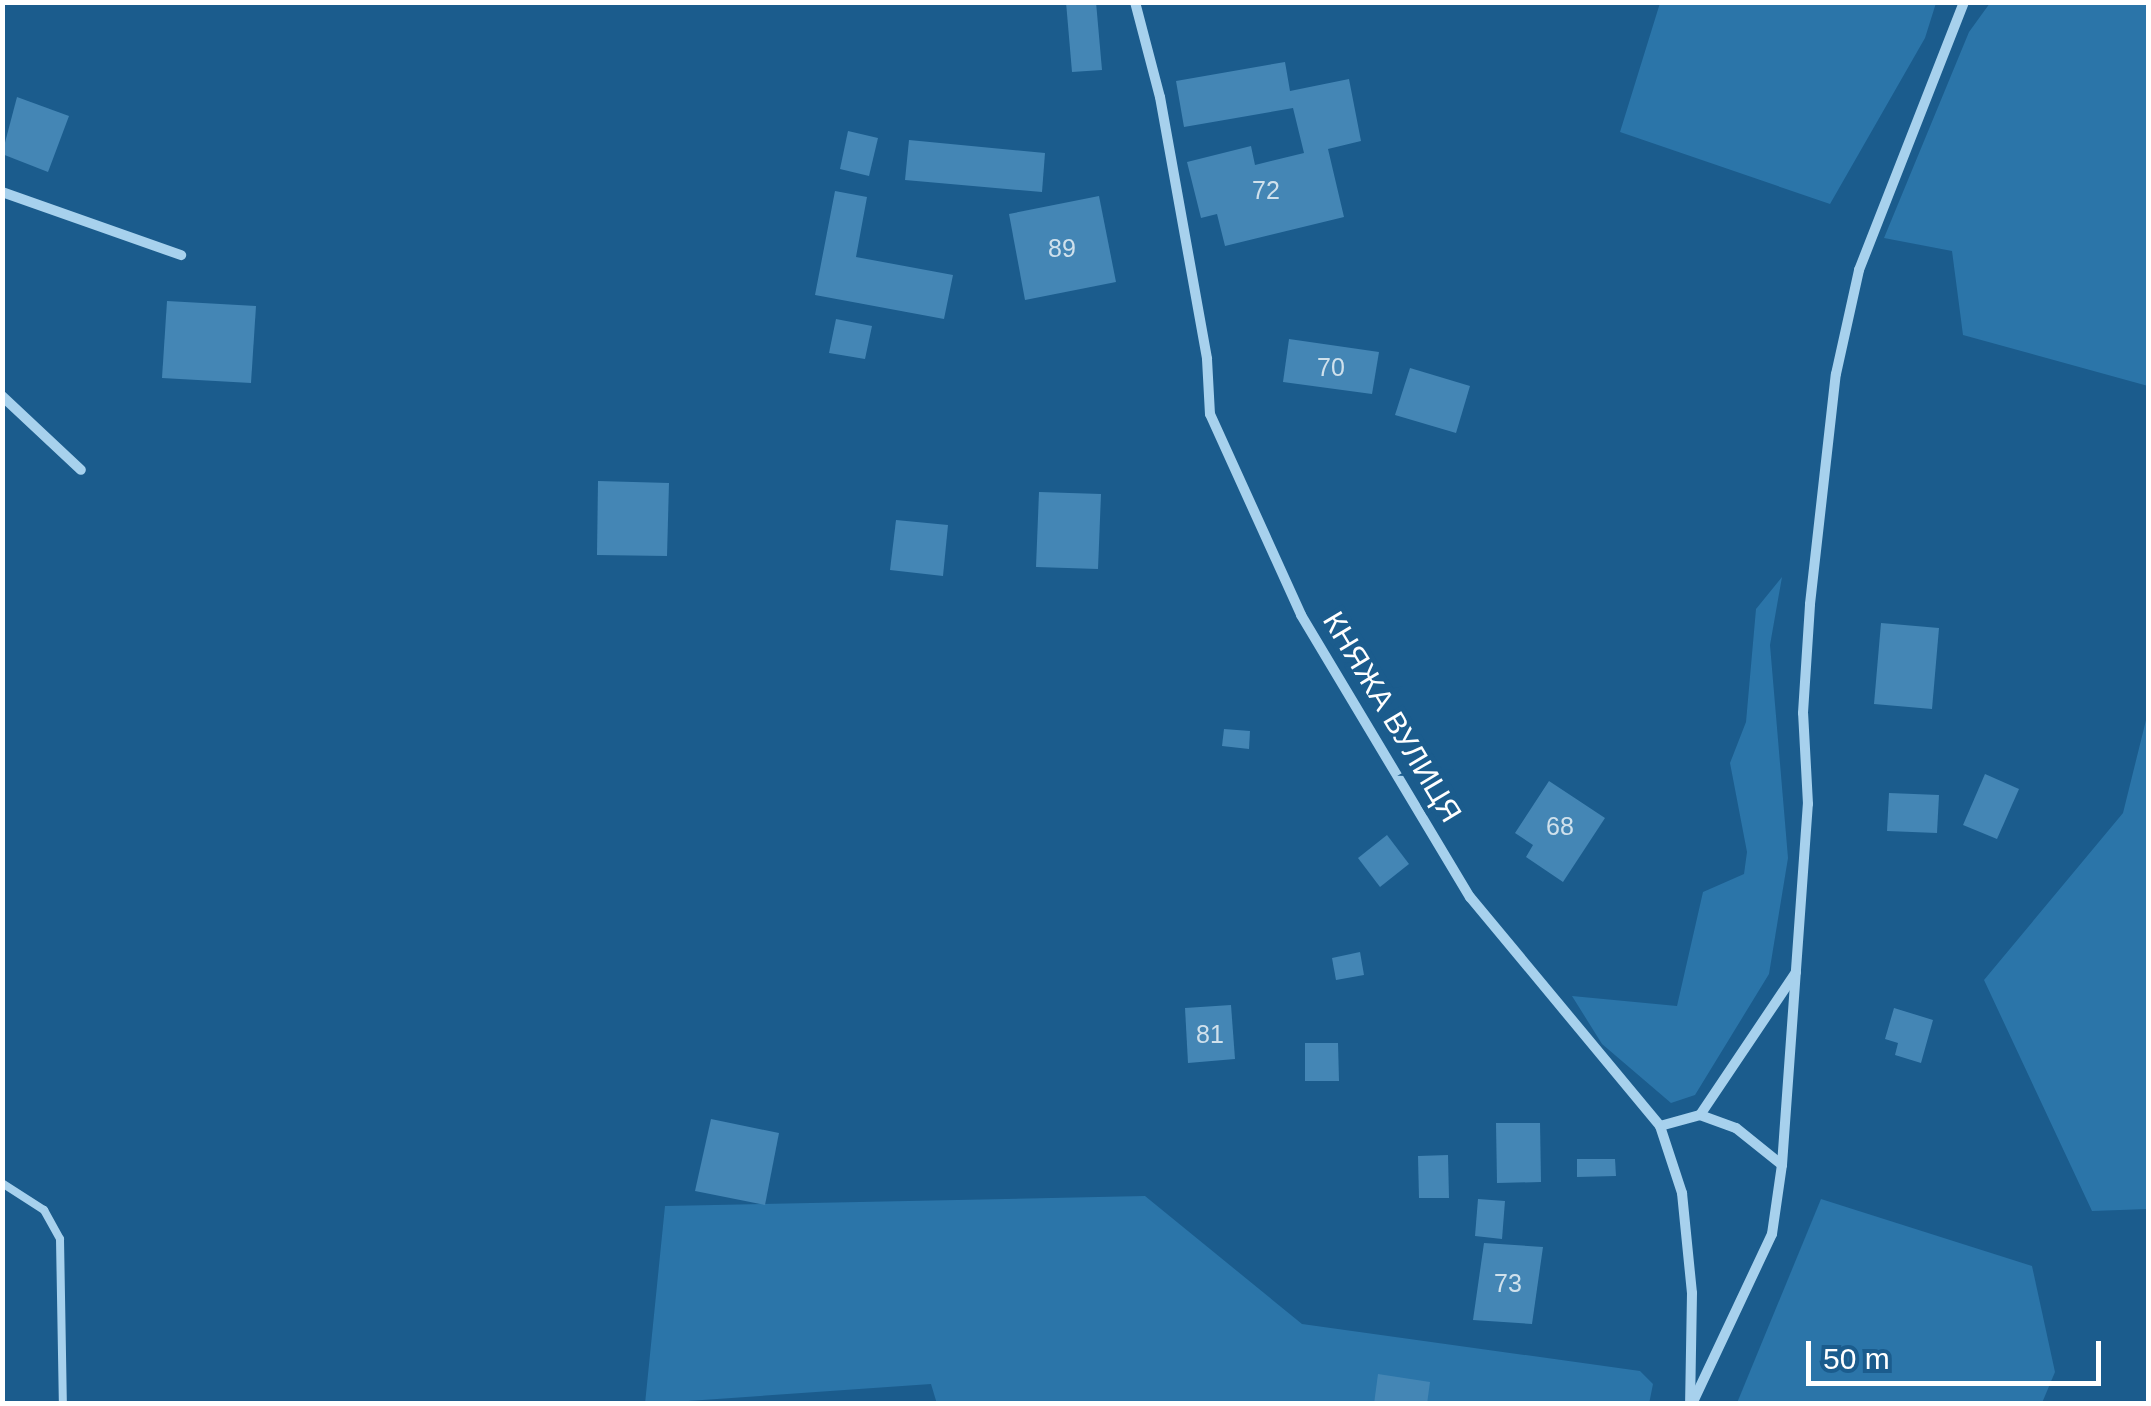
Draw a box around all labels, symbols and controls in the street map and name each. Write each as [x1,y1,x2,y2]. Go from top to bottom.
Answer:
house number: 72 [1252,175,1280,205]
house number: 89 [1048,233,1076,263]
house number: 70 [1317,352,1345,382]
street label: КНЯЖА ВУЛИЦЯ [1315,605,1469,829]
house number: 68 [1546,811,1574,841]
house number: 81 [1196,1019,1224,1049]
house number: 73 [1494,1268,1522,1298]
scale bar [1811,1321,2106,1383]
text: 50 m [1823,1342,1890,1375]

